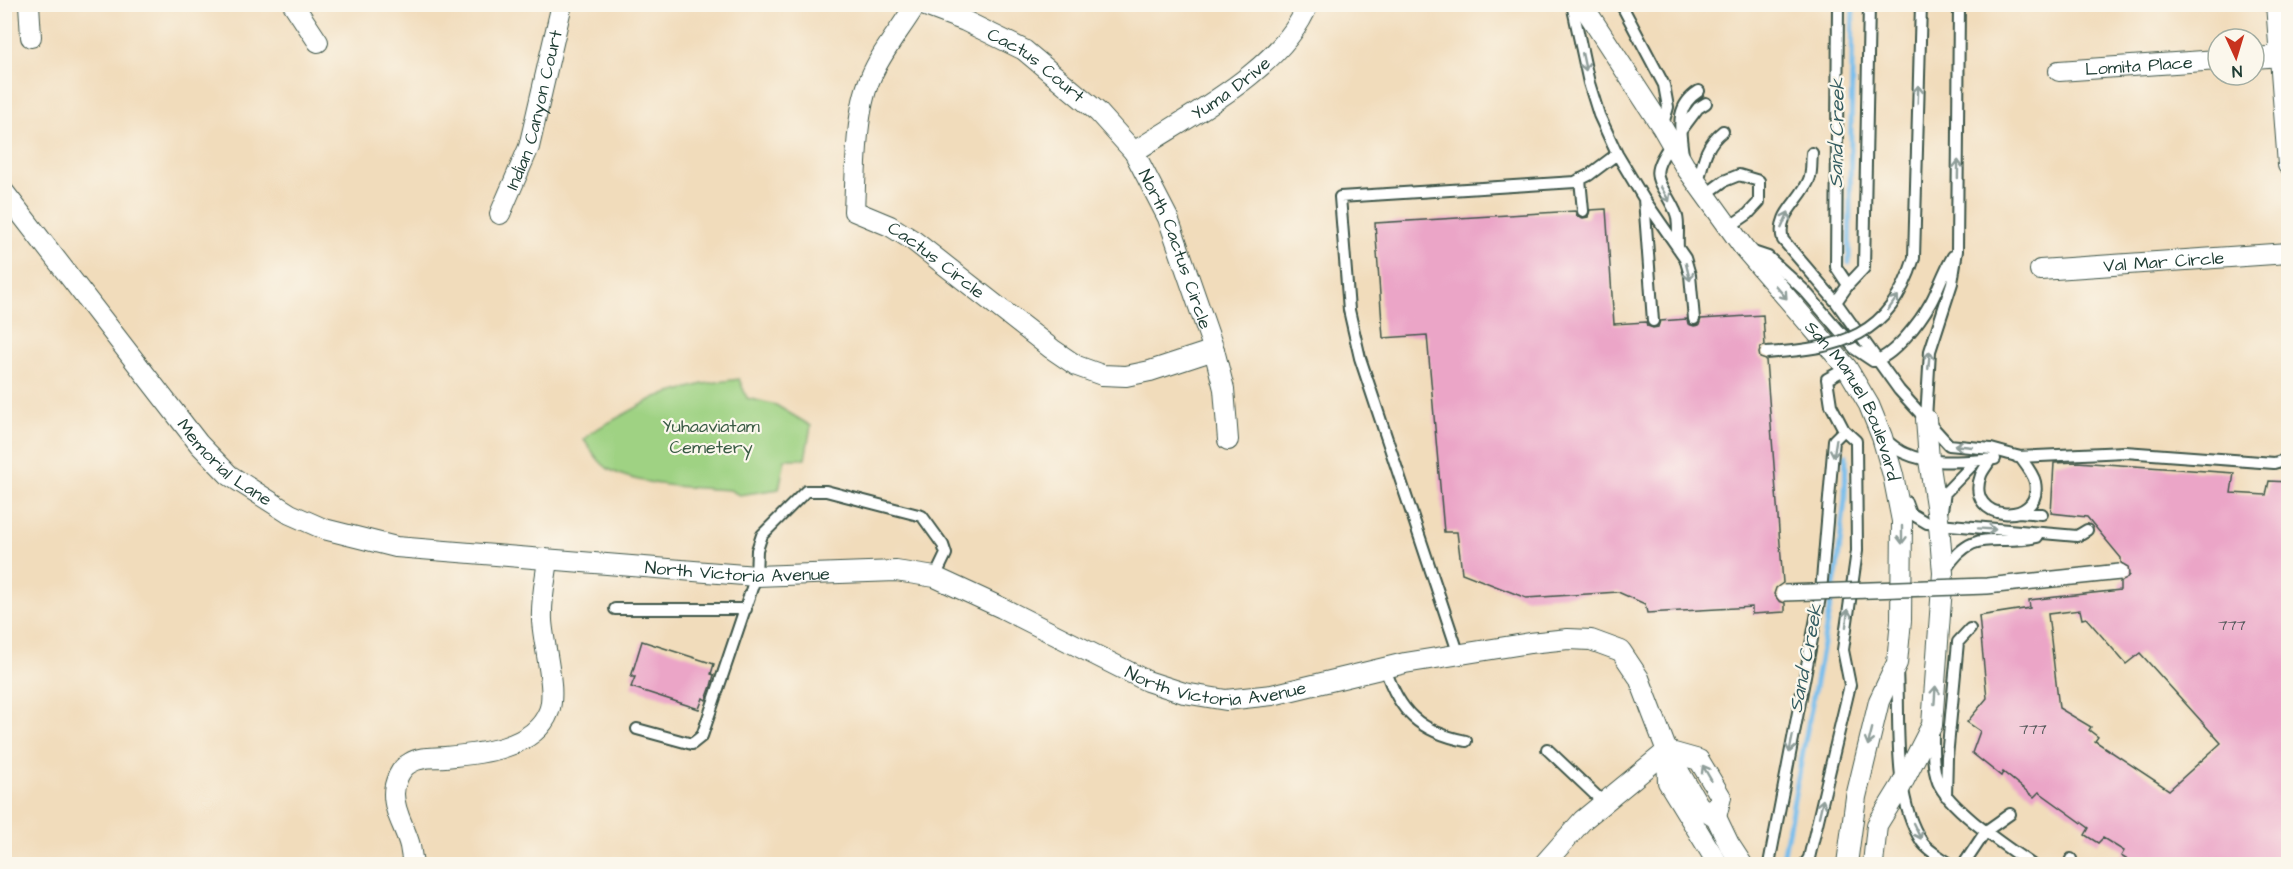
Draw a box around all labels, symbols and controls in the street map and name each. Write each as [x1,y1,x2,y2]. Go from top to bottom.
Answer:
street label: Cactus Court [983,22,1090,109]
street label: Indian Canyon Court [500,27,569,194]
north arrow [2206,27,2266,87]
street label: Lomita Place [2084,50,2194,82]
street label: Yuma Drive [1187,51,1276,126]
one-way arrow [1579,52,1591,71]
text: N [2231,60,2243,82]
water label: Sand Creek [1822,77,1852,188]
one-way arrow [1913,85,1924,105]
one-way arrow [1952,160,1964,180]
street label: North Cactus Circle [1132,165,1218,333]
one-way arrow [1660,186,1672,203]
one-way arrow [1779,211,1791,229]
street label: Cactus Circle [883,216,990,305]
street label: Val Mar Circle [2102,245,2225,279]
one-way arrow [1683,262,1695,281]
one-way arrow [1774,284,1788,299]
one-way arrow [1887,296,1899,312]
street label: San Manuel Boulevard [1799,316,1906,483]
one-way arrow [1924,351,1935,371]
street label: Memorial Lane [171,414,277,512]
park label: Yuhaaviatam Cemetery [662,414,760,461]
one-way arrow [1829,438,1840,457]
one-way arrow [1953,441,1973,452]
one-way arrow [1976,524,1996,535]
one-way arrow [1896,525,1908,545]
street label: North Victoria Avenue [644,555,831,589]
water label: Sand Creek [1782,601,1830,715]
one-way arrow [1842,608,1853,628]
house number: 777 [2218,615,2246,636]
street label: North Victoria Avenue [1121,660,1309,713]
one-way arrow [1929,685,1940,705]
house number: 777 [2019,719,2047,740]
one-way arrow [1864,727,1876,746]
one-way arrow [1785,734,1796,754]
one-way arrow [1700,765,1712,782]
one-way arrow [1815,799,1827,818]
one-way arrow [1911,822,1923,840]

